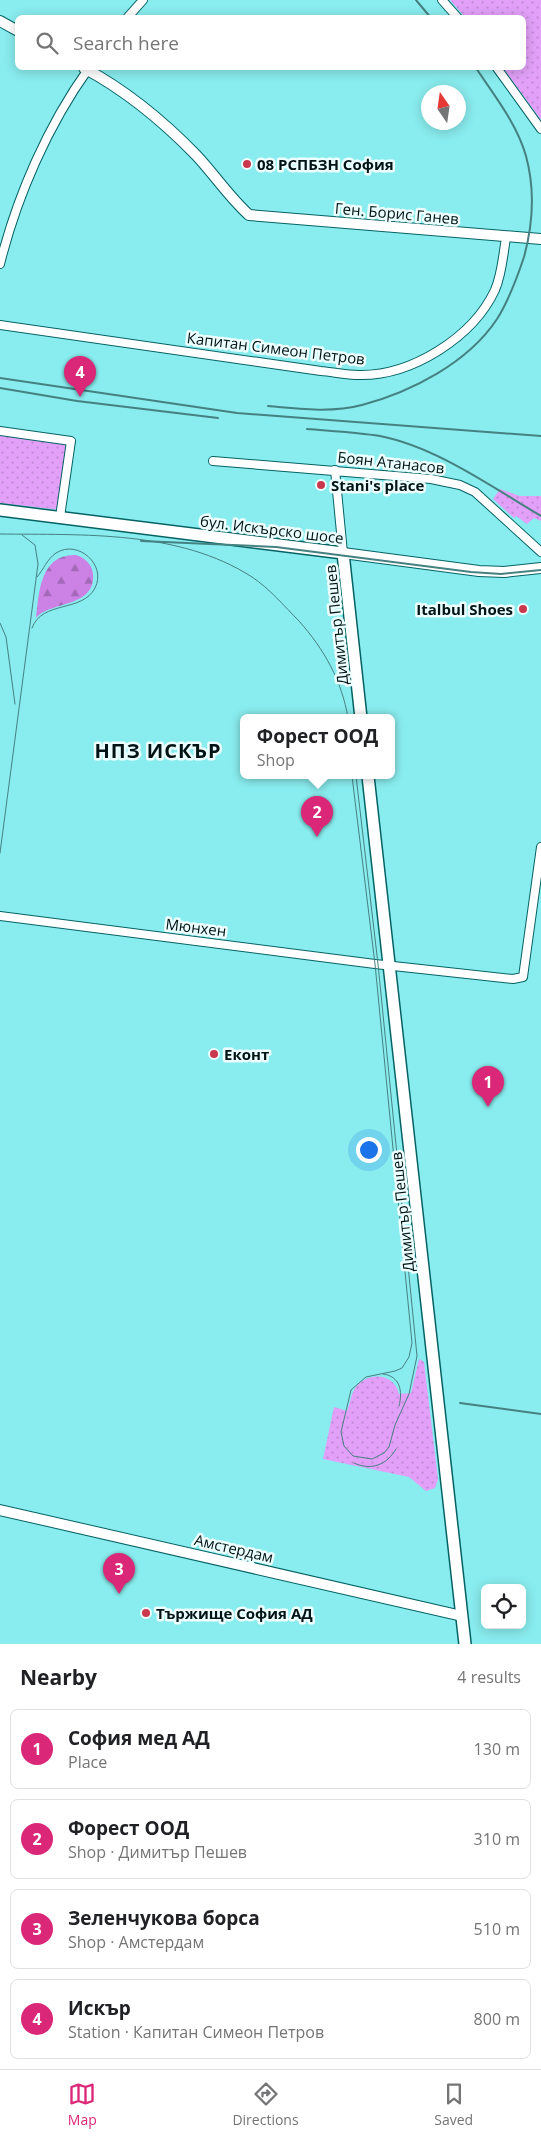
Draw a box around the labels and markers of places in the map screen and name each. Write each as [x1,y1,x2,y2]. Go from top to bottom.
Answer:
place label: 08 РСПБЗН София [257,154,394,174]
marker: 08 РСПБЗН София [241,158,253,170]
pin: 4 [64,356,96,397]
place label: Stani's place [331,475,424,495]
marker: Stani's place [315,479,327,491]
place label: Italbul Shoes [416,599,513,619]
marker: Italbul Shoes [517,603,529,615]
pin: 2 [301,796,333,837]
place label: Еконт [224,1044,269,1064]
marker: Еконт [208,1048,220,1060]
pin: 1 [472,1066,504,1107]
pin: 3 [103,1553,135,1594]
place label: Тържище София АД [156,1603,313,1623]
marker: Тържище София АД [140,1607,152,1619]

